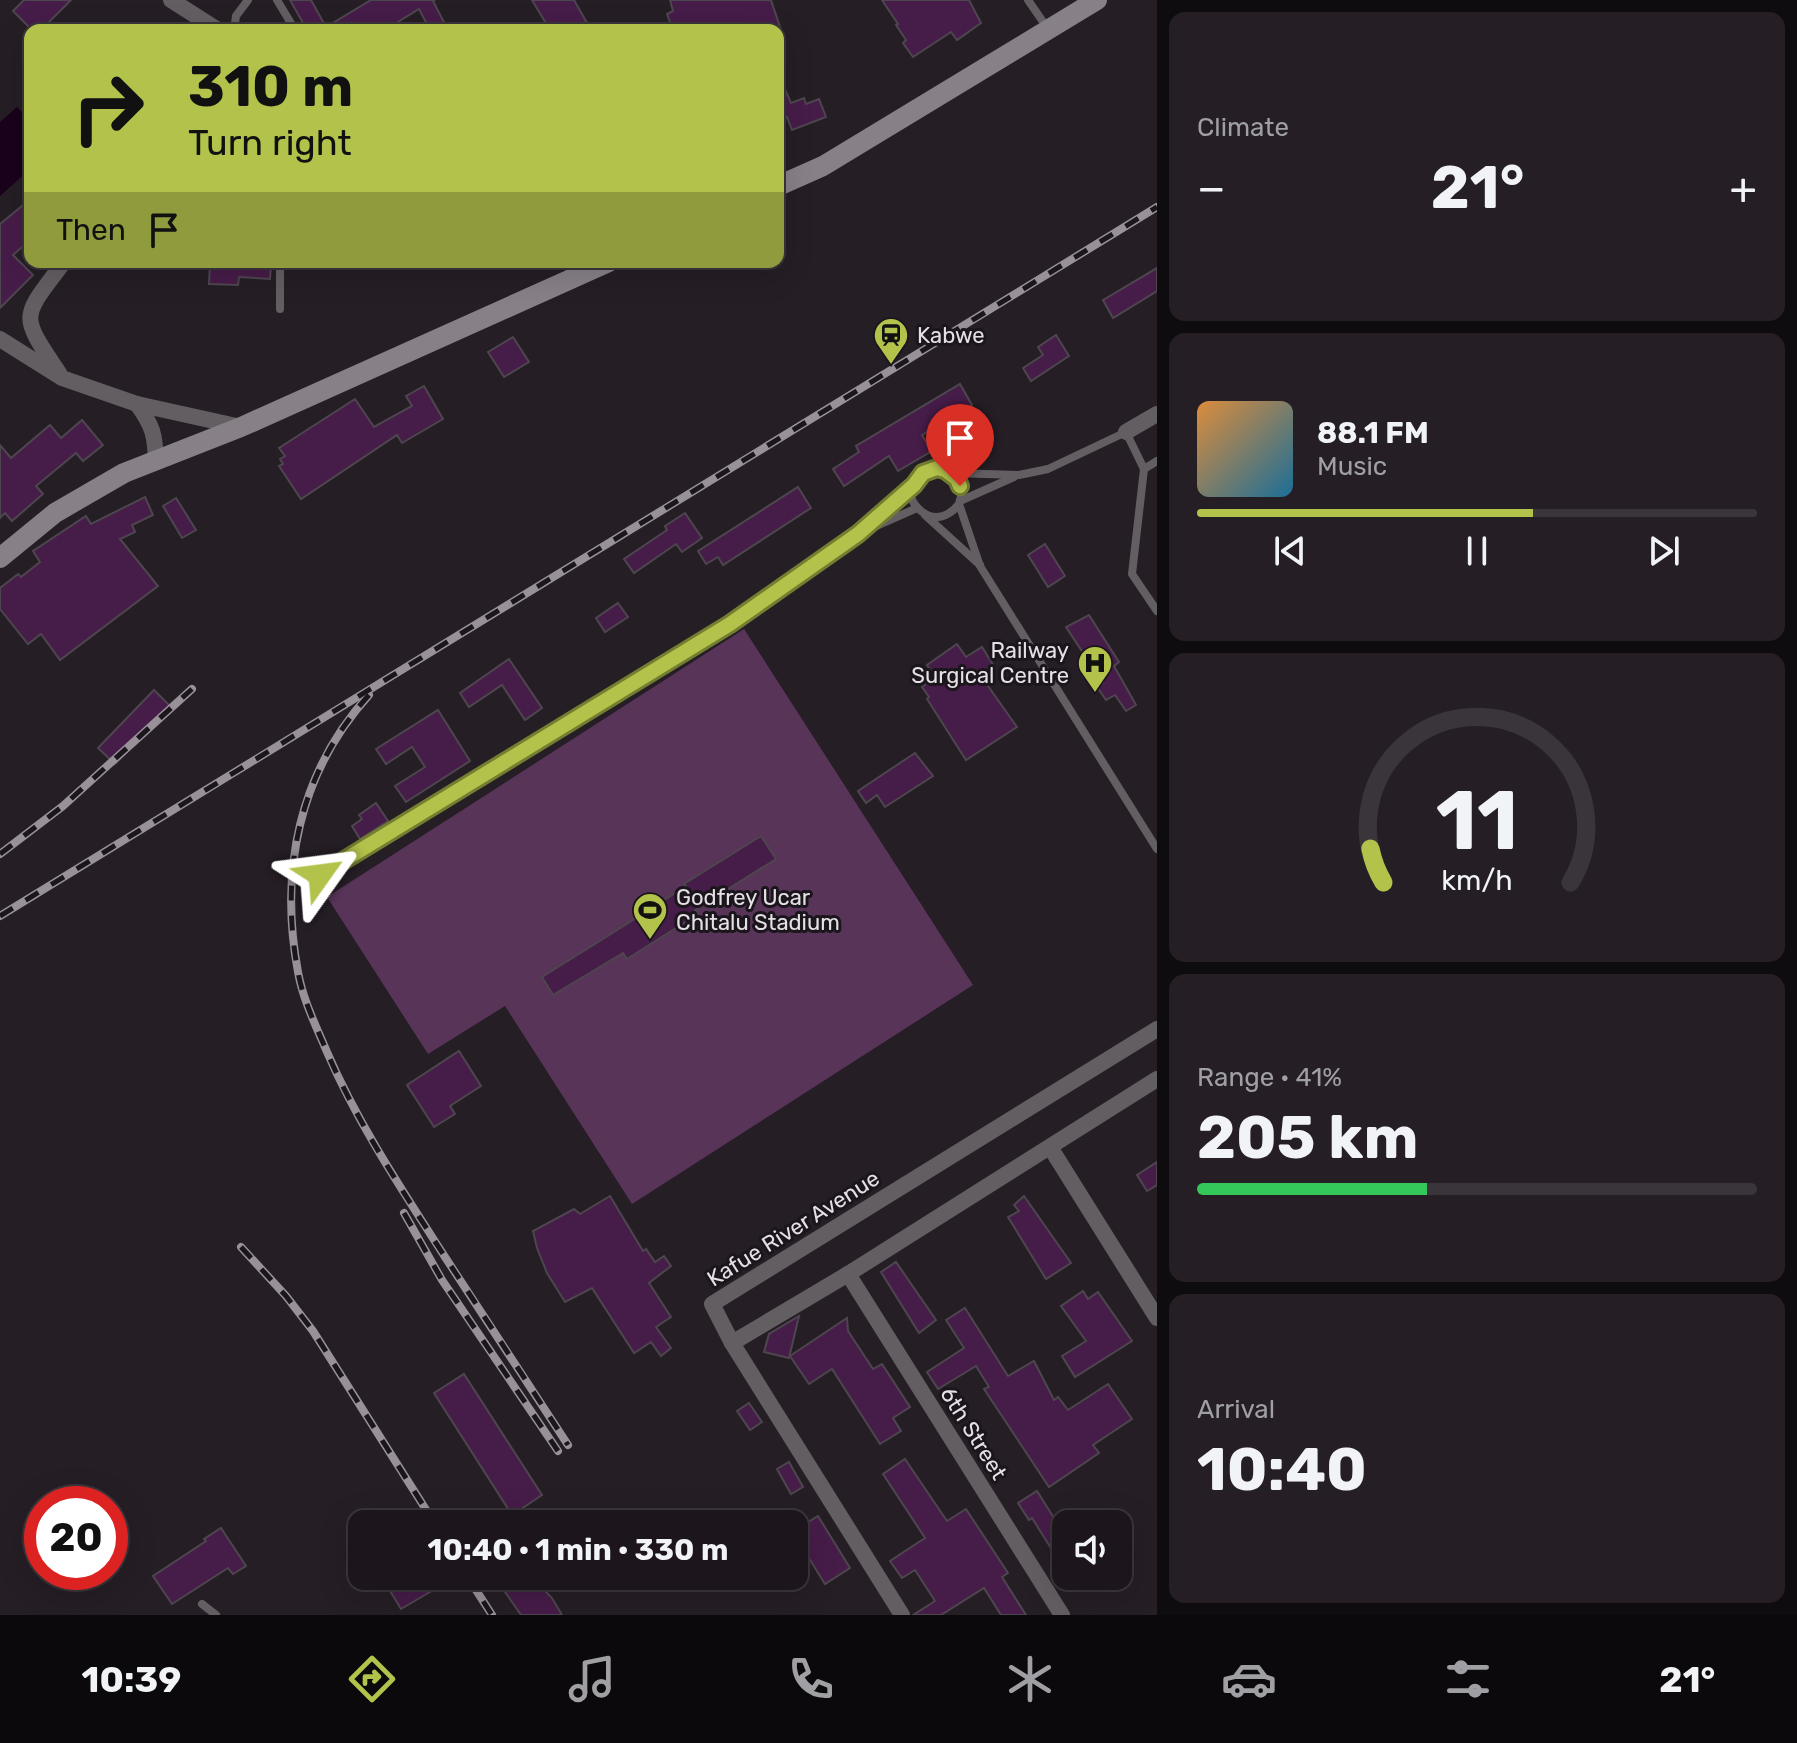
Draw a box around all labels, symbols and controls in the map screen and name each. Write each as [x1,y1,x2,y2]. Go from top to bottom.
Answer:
text: 310 m [188,54,353,120]
icon: right [56,56,160,160]
text: Climate [1197,112,1289,143]
text: Turn right [188,121,352,164]
text: 21° [1431,152,1524,223]
text: − [1197,162,1226,214]
text: + [1730,162,1757,214]
icon: arrive [142,208,186,252]
text: Then [56,212,126,248]
station icon: Kabwe [872,316,910,366]
place label: Kabwe [917,322,985,349]
pin [926,404,994,486]
text: 88.1 FM [1317,415,1429,451]
icon: arrive [938,416,982,460]
text: Music [1317,451,1387,482]
icon: previous [1268,529,1312,573]
icon: pause [1455,529,1499,573]
icon: next [1642,529,1686,573]
place label: Railway Surgical Centre [911,637,1069,689]
hospital icon: Railway Surgical Centre [1076,644,1114,694]
text: 11 [1436,771,1518,870]
position arrow [278,833,362,917]
text: km/h [1441,864,1513,898]
place label: Godfrey Ucar Chitalu Stadium [676,884,840,936]
sports icon: Godfrey Ucar Chitalu Stadium [631,891,669,941]
text: Range · 41% [1197,1062,1342,1093]
text: 205 km [1197,1102,1418,1173]
street label: Kafue River Avenue [702,1164,884,1292]
street label: 6th Street [935,1382,1013,1485]
text: Arrival [1197,1394,1275,1425]
text: 10:40 [1197,1434,1367,1505]
speed limit sign: 20 [24,1486,128,1590]
map controls [1052,1510,1132,1590]
button: sound [1052,1510,1132,1590]
text: 10:40 · 1 min · 330 m [428,1532,728,1568]
icon: directions [344,1651,400,1707]
icon: music [564,1651,620,1707]
icon: phone [783,1651,839,1707]
icon: climate [1002,1651,1058,1707]
icon: car [1221,1651,1277,1707]
icon: filters [1440,1651,1496,1707]
text: 10:39 [82,1658,181,1701]
text: 21° [1659,1658,1715,1701]

